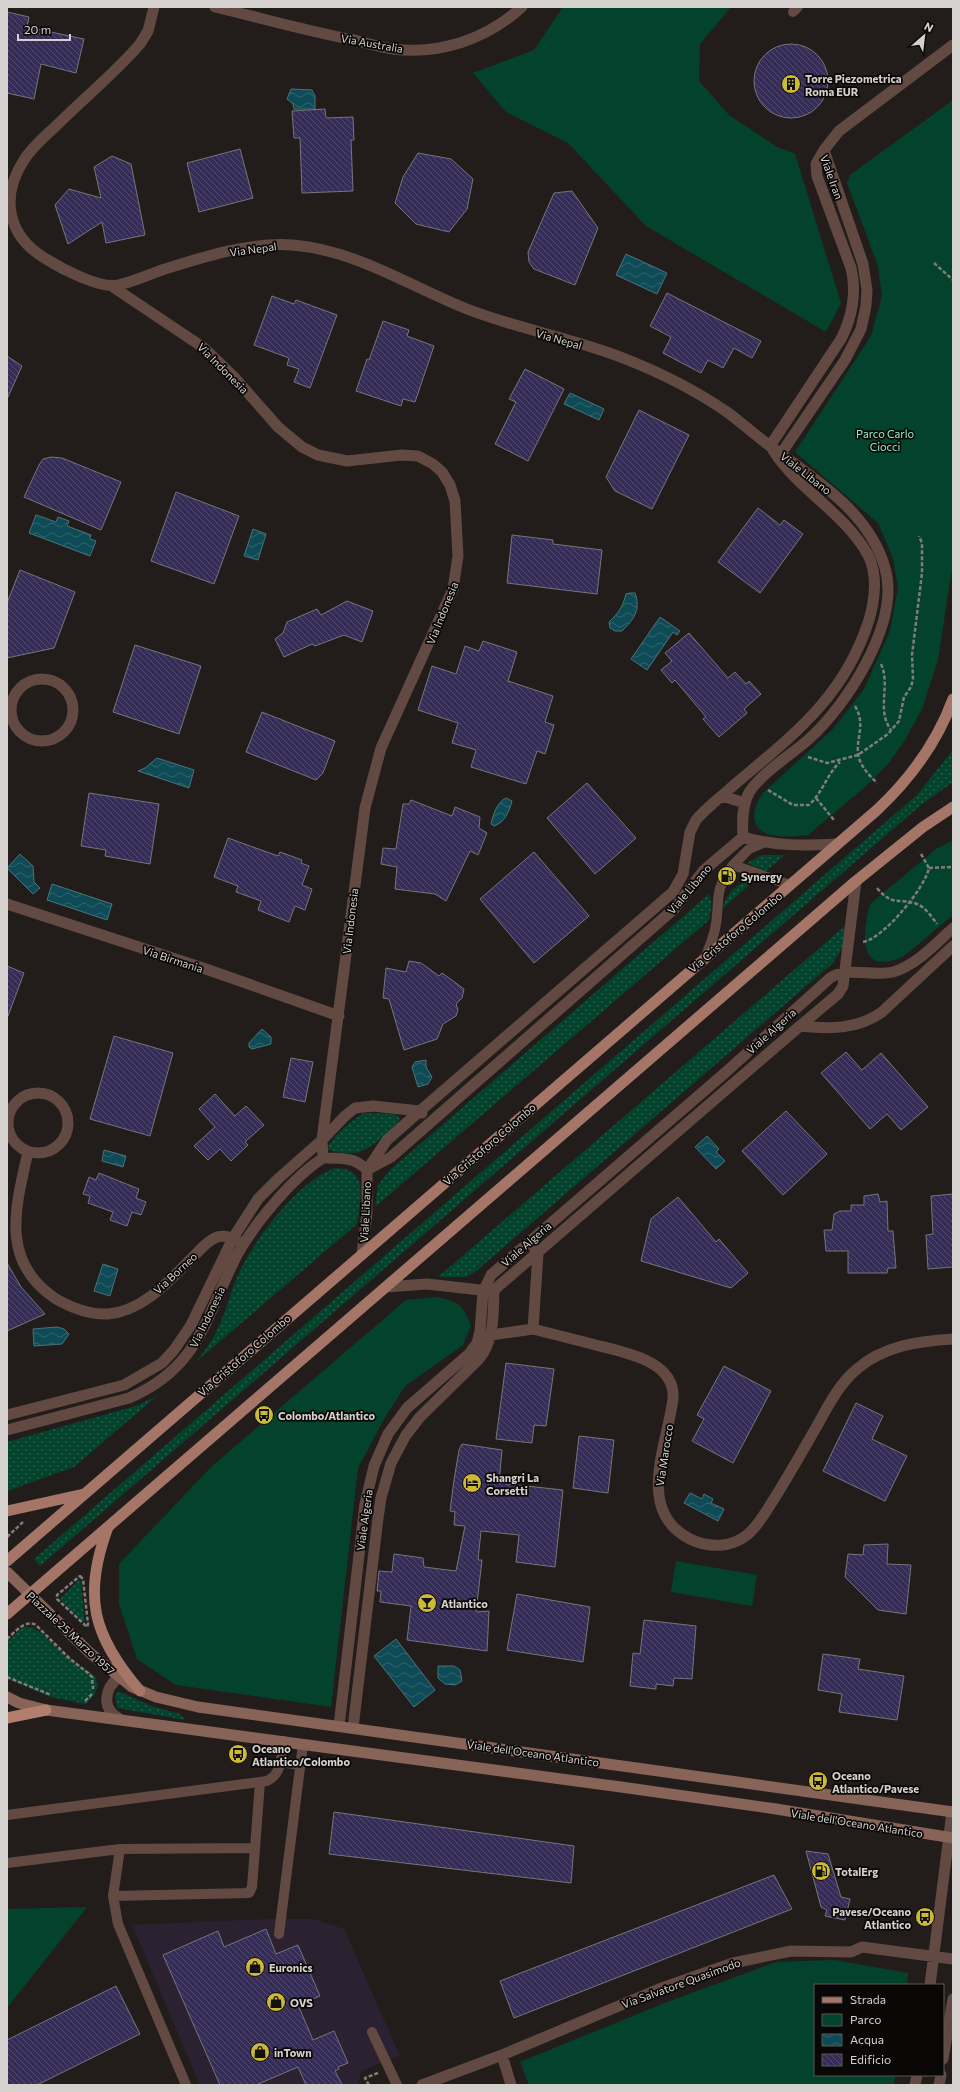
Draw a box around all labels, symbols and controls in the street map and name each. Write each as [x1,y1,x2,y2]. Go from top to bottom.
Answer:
scale bar [18,16,70,42]
north arrow [904,16,944,56]
text: N [922,19,936,34]
text: 20 m [24,22,51,36]
street label: Via Australia [340,31,404,55]
place label: Torre Piezometrica Roma EUR [805,72,902,98]
building icon: Torre Piezometrica Roma EUR [780,73,802,95]
street label: Viale Iran [818,153,846,201]
street label: Via Nepal [229,239,277,259]
street label: Via Nepal [534,326,584,352]
street label: Via Indonesia [195,340,251,396]
park label: Parco Carlo Ciocci [856,427,914,453]
street label: Viale Libano [778,449,834,497]
street label: Via Indonesia [424,580,460,646]
street label: Viale Libano [664,861,714,917]
fuel station icon: Synergy [716,865,738,887]
place label: Synergy [741,870,782,883]
street label: Via Indonesia [340,887,360,955]
street label: Via Cristoforo Colombo [685,889,785,975]
street label: Via Birmania [141,943,205,975]
street label: Viale Algeria [744,1005,798,1057]
street label: Via Cristoforo Colombo [440,1100,538,1188]
street label: Viale Libano [357,1181,373,1243]
street label: Viale Algeria [498,1219,554,1269]
street label: Via Borneo [150,1249,200,1297]
street label: Via Indonesia [187,1284,227,1350]
street label: Via Cristoforo Colombo [195,1311,293,1399]
bus stop icon: Colombo/Atlantico [253,1404,275,1426]
place label: Colombo/Atlantico [278,1409,376,1422]
street label: Via Marocco [653,1423,675,1487]
place label: Shangri La Corsetti [486,1471,539,1497]
hotel icon: Shangri La Corsetti [461,1472,483,1494]
street label: Viale Algeria [353,1488,375,1552]
street label: Piazzale 25 Marzo 1957 [24,1589,118,1677]
bar icon: Atlantico [416,1592,438,1614]
place label: Atlantico [441,1597,488,1610]
street label: Viale dell'Oceano Atlantico [466,1737,600,1769]
place label: Oceano Atlantico/Colombo [252,1742,350,1768]
bus stop icon: Oceano Atlantico/Colombo [227,1743,249,1765]
place label: Oceano Atlantico/Pavese [832,1769,919,1795]
bus stop icon: Oceano Atlantico/Pavese [807,1770,829,1792]
street label: Viale dell'Oceano Atlantico [790,1806,924,1840]
fuel station icon: TotalErg [810,1860,832,1882]
place label: TotalErg [835,1865,878,1878]
place label: Pavese/Oceano Atlantico [832,1905,911,1931]
bus stop icon: Pavese/Oceano Atlantico [914,1906,936,1928]
street label: Via Salvatore Quasimodo [620,1955,743,2011]
shop icon: Euronics [244,1956,266,1978]
place label: Euronics [269,1961,313,1974]
legend [814,1984,944,2076]
shop icon: OVS [265,1991,287,2013]
text: Strada [850,1992,886,2006]
place label: OVS [290,1996,313,2009]
text: Parco [850,2012,882,2026]
text: Acqua [850,2032,884,2046]
shop icon: inTown [249,2041,271,2063]
place label: inTown [274,2046,312,2059]
text: Edificio [850,2052,891,2066]

